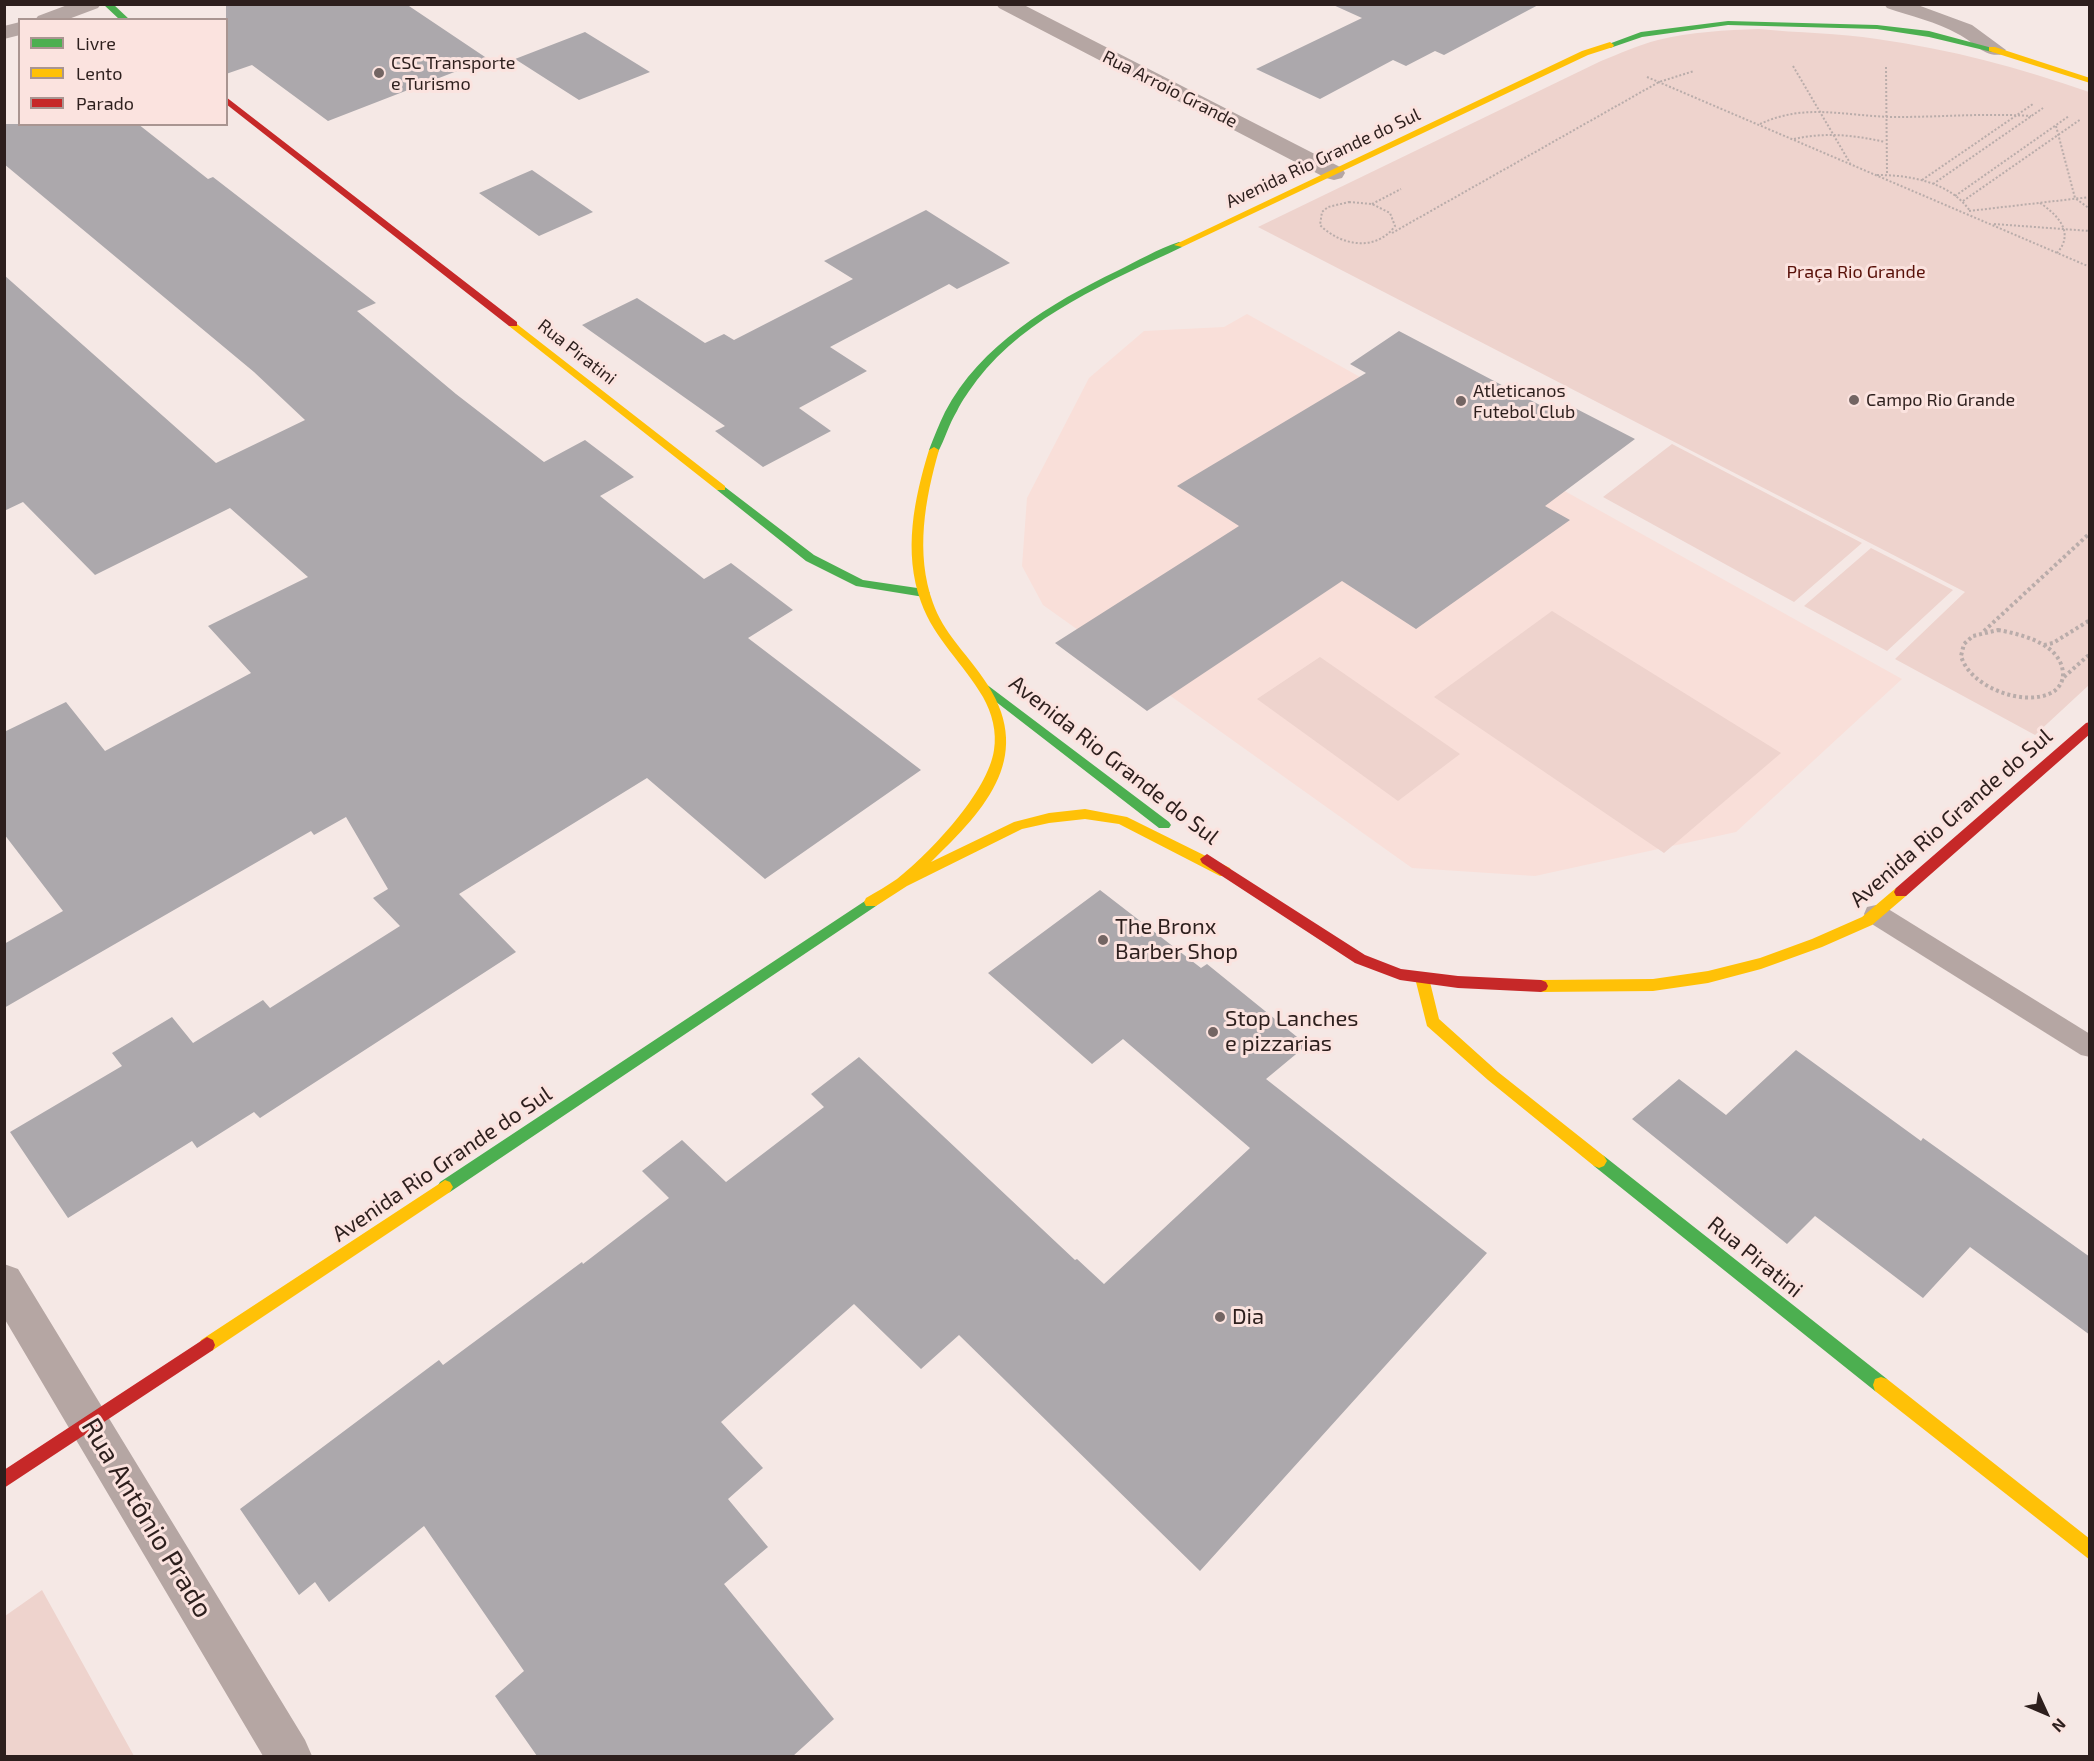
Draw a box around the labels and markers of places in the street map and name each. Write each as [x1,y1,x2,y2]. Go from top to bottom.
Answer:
place label: CSC Transporte e Turismo [391,52,516,94]
marker: CSC Transporte e Turismo [372,66,386,80]
place label: Atleticanos Futebol Club [1473,380,1575,422]
place label: Campo Rio Grande [1866,389,2015,411]
marker: Campo Rio Grande [1847,393,1861,407]
marker: Atleticanos Futebol Club [1454,394,1468,408]
place label: The Bronx Barber Shop [1115,914,1238,966]
marker: The Bronx Barber Shop [1096,933,1110,947]
place label: Stop Lanches e pizzarias [1225,1006,1358,1058]
marker: Stop Lanches e pizzarias [1206,1025,1220,1039]
place label: Dia [1232,1304,1264,1330]
marker: Dia [1213,1310,1227,1324]

